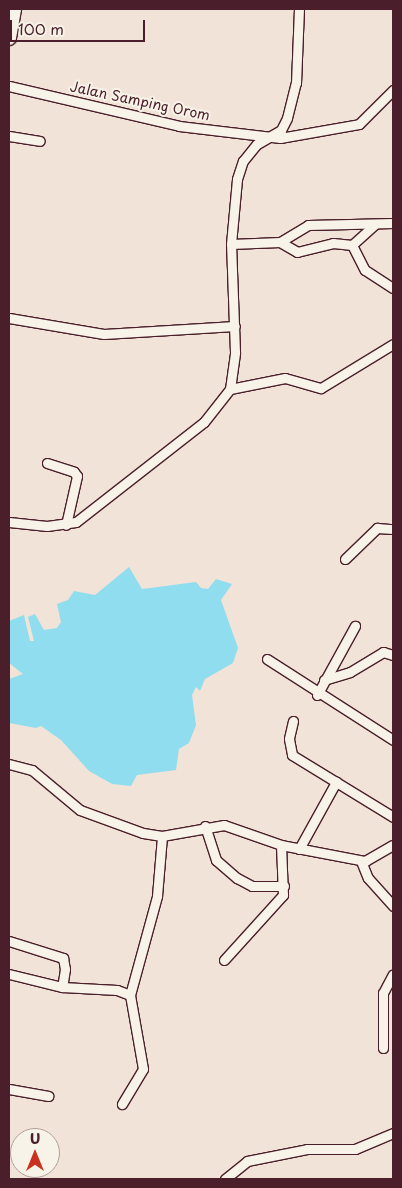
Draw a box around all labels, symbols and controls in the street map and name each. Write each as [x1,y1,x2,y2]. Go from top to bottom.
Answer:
scale bar [12,10,148,42]
text: 100 m [18,17,64,40]
street label: Jalan Samping Orom [68,78,212,124]
north arrow [10,1128,60,1178]
text: U [30,1128,40,1149]

